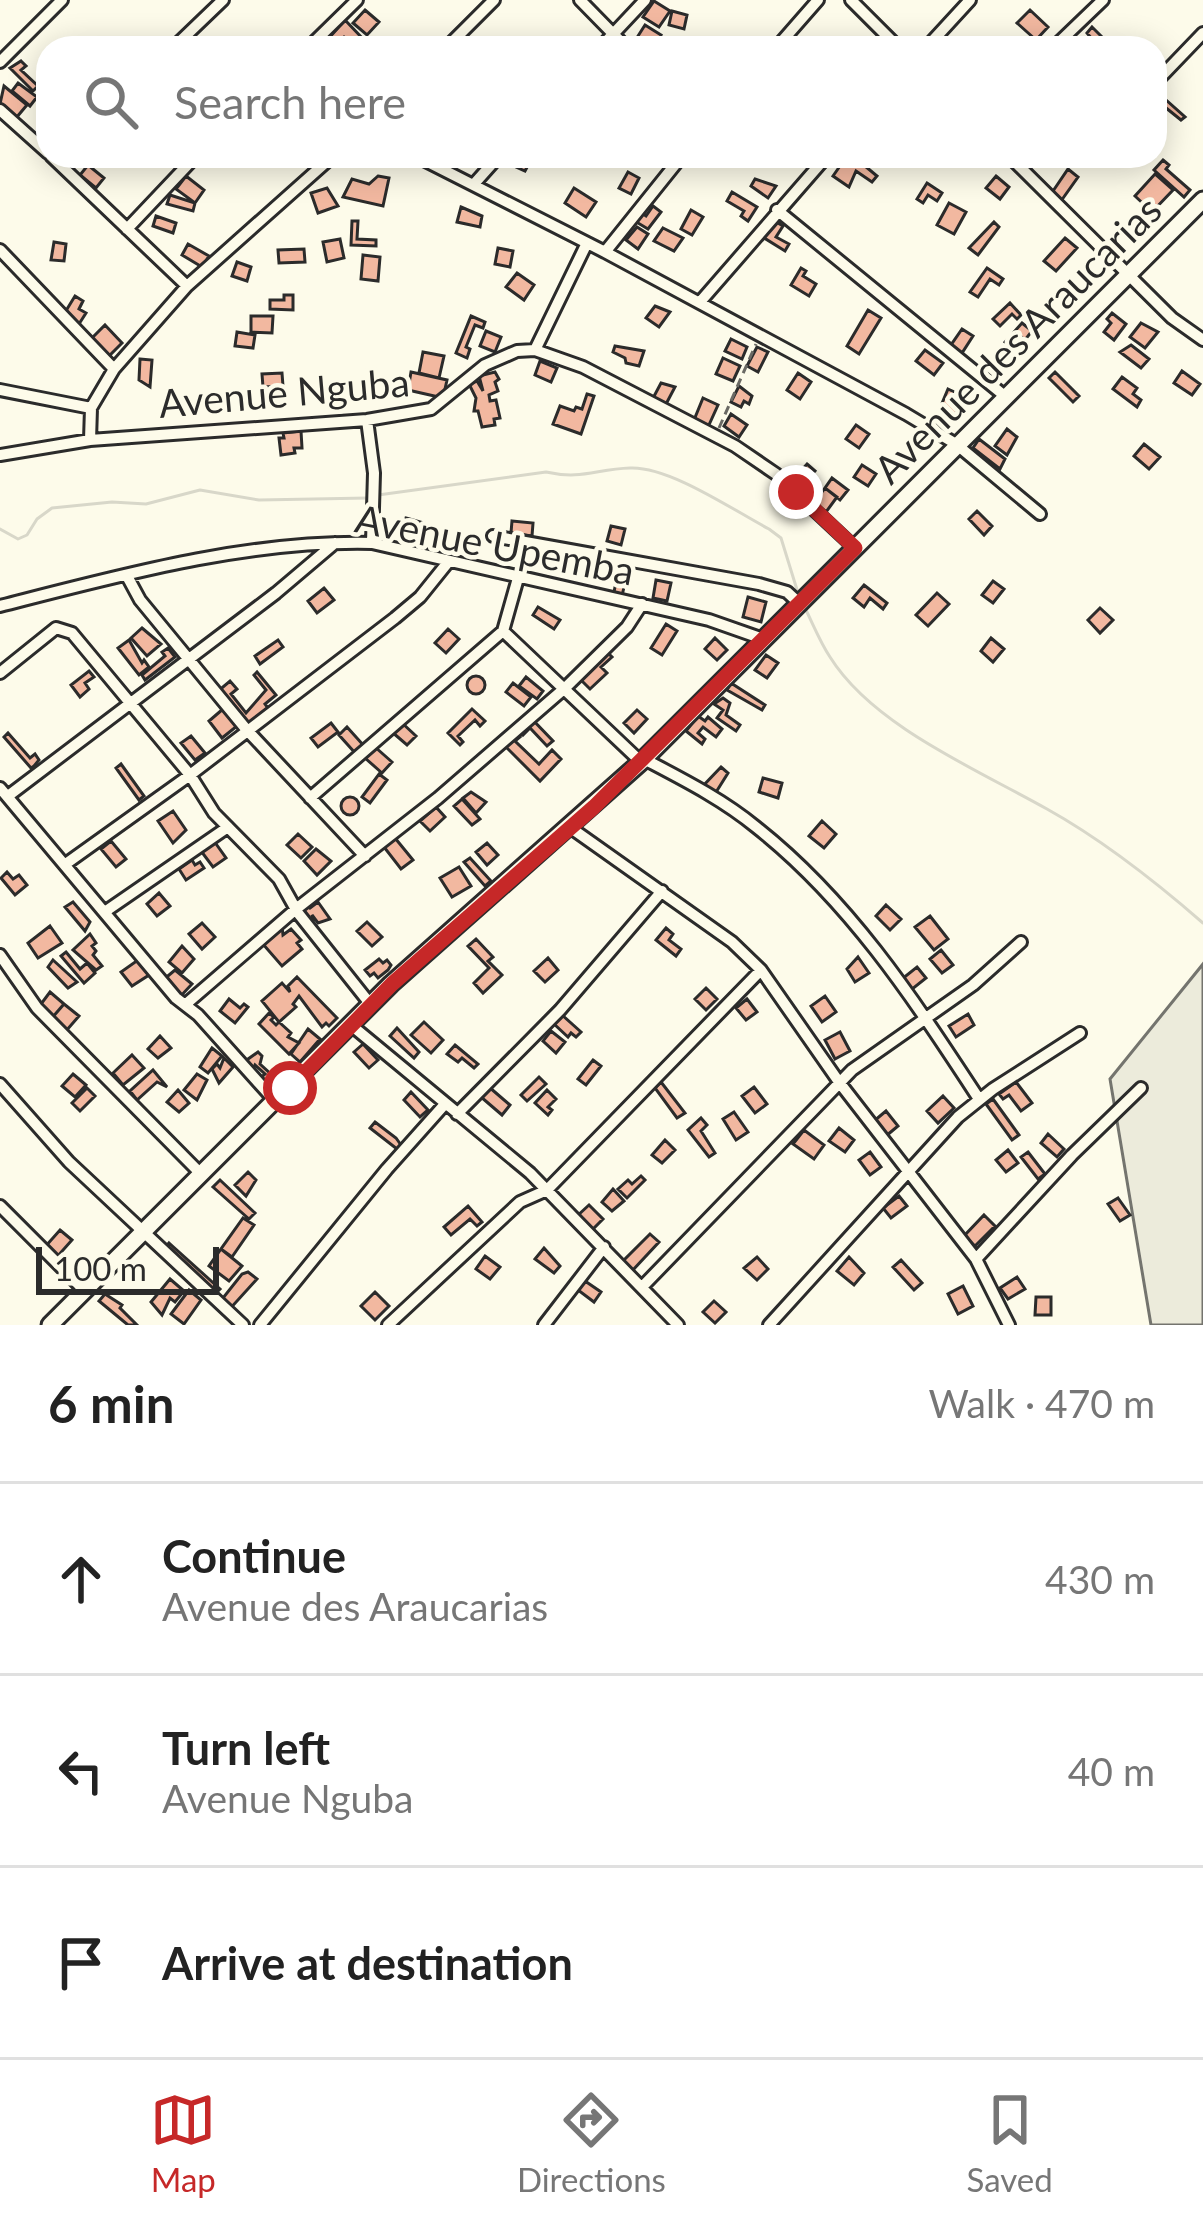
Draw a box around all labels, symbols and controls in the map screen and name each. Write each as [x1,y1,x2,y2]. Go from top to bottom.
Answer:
search box [36,36,1167,168]
icon: search [78,69,144,135]
text: Search here [174,75,406,129]
street label: Avenue des Araucarias [864,186,1170,492]
street label: Avenue Nguba [157,358,411,426]
route end [769,465,823,519]
street label: Avenue Upemba [352,494,638,594]
route start [263,1061,317,1115]
scale bar [36,1241,219,1294]
text: 100 m [54,1248,147,1288]
text: 6 min [48,1373,174,1434]
text: Walk · 470 m [928,1380,1155,1426]
text: Continue [162,1529,346,1583]
icon: ahead [48,1546,114,1612]
text: 430 m [1045,1556,1155,1602]
text: Avenue des Araucarias [162,1583,548,1629]
text: Turn left [162,1721,330,1775]
icon: left [48,1738,114,1804]
text: 40 m [1068,1748,1155,1794]
text: Avenue Nguba [162,1775,413,1821]
icon: arrive [48,1930,114,1996]
text: Arrive at destination [162,1936,573,1990]
tab: Map [150,2087,216,2199]
tab: Directions [517,2087,666,2199]
tab: Saved [966,2087,1053,2199]

